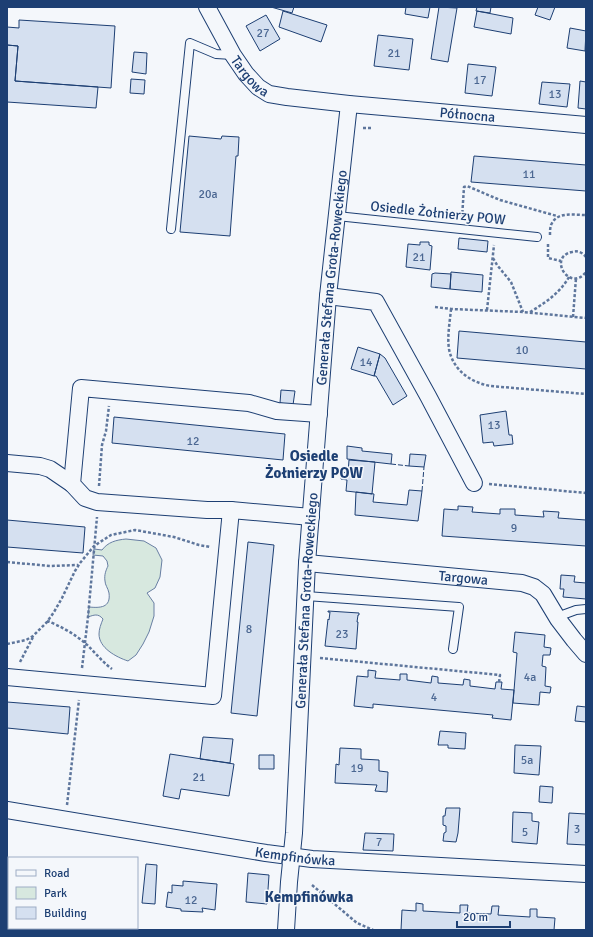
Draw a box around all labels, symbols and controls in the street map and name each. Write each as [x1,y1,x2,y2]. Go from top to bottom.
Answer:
house number: 27 [257,26,269,41]
house number: 21 [388,46,400,61]
street label: Targowa [227,52,272,100]
house number: 17 [474,73,486,88]
house number: 13 [549,87,561,102]
street label: Północna [439,104,496,125]
house number: 11 [523,167,535,182]
street label: Generała Stefana Grota-Roweckiego [312,169,350,386]
house number: 20a [198,187,218,202]
street label: Osiedle Żołnierzy POW [370,197,506,229]
house number: 21 [413,250,425,265]
house number: 10 [516,343,528,358]
house number: 14 [360,355,373,370]
house number: 13 [488,418,500,433]
house number: 12 [187,434,199,449]
district label: Osiedle Żołnierzy POW [265,447,363,482]
street label: Generała Stefana Grota-Roweckiego [291,492,321,709]
house number: 9 [511,521,517,536]
street label: Targowa [438,567,489,588]
house number: 8 [246,622,252,637]
house number: 23 [336,627,348,642]
house number: 4a [524,670,536,685]
house number: 4 [431,690,438,705]
house number: 5a [521,753,533,768]
house number: 19 [351,761,363,776]
house number: 21 [193,770,205,785]
house number: 3 [574,822,580,837]
house number: 5 [522,825,528,840]
house number: 7 [376,835,382,850]
street label: Kempfinówka [254,843,336,869]
legend [8,857,138,929]
text: Road [44,866,70,881]
text: Park [44,886,67,901]
district label: Kempfinówka [265,888,354,906]
house number: 12 [185,893,197,908]
scale bar [457,903,510,929]
text: Building [44,906,87,921]
text: 20 m [463,910,488,925]

